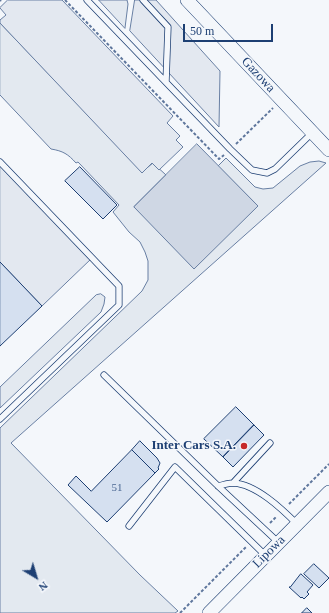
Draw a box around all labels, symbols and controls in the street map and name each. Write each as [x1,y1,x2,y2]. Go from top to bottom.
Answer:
scale bar [185,16,275,42]
text: 50 m [190,24,214,38]
street label: Gazowa [238,54,278,96]
place label: Inter Cars S.A. [152,438,236,454]
marker: Inter Cars S.A. [239,441,249,451]
house number: 51 [112,481,122,495]
street label: Lipowa [249,532,289,572]
north arrow [16,557,56,597]
text: N [37,579,50,594]

